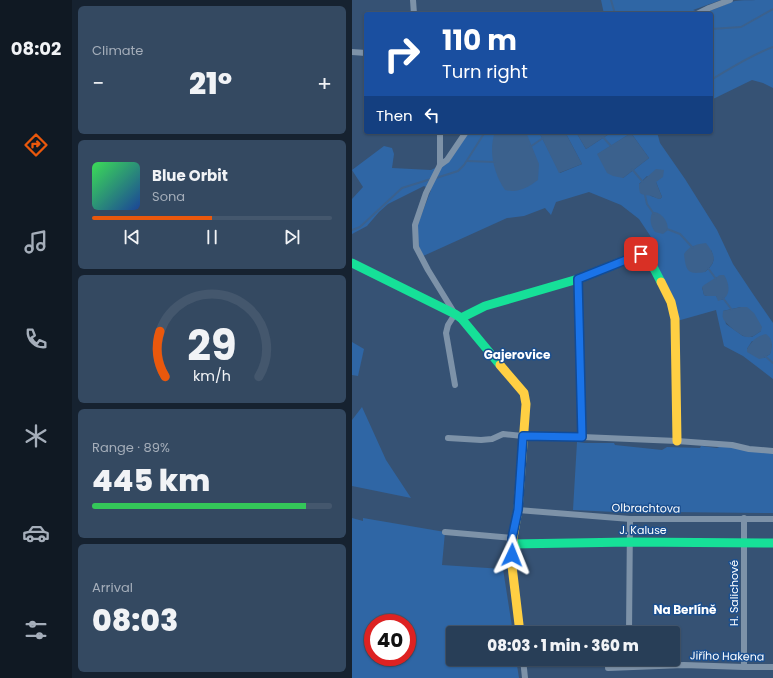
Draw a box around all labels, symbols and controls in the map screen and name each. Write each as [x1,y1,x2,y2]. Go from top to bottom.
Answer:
text: 110 m [442,21,517,60]
icon: right [376,28,428,80]
text: 08:02 [11,36,61,61]
text: Climate [92,41,143,60]
text: Turn right [442,59,528,84]
text: 21° [189,62,232,105]
text: − [92,68,104,99]
text: + [317,68,332,99]
icon: left [421,104,443,126]
text: Then [376,105,413,126]
icon: directions [22,131,50,159]
text: Blue Orbit [152,165,228,186]
text: Sona [152,187,185,206]
icon: previous [121,226,143,248]
icon: pause [201,226,223,248]
icon: next [281,226,303,248]
icon: music [22,228,50,256]
pin [624,237,658,271]
icon: arrive [630,243,652,265]
text: 29 [187,316,237,375]
icon: phone [22,325,50,353]
district label: Gajerovice [484,346,551,363]
text: km/h [193,366,231,386]
icon: climate [22,422,50,450]
text: Range · 89% [92,438,170,457]
text: 445 km [92,459,210,502]
street label: Olbrachtova [612,499,680,517]
icon: car [22,519,50,547]
street label: J. Kaluse [619,522,667,538]
position arrow [491,534,533,576]
street label: H. Salichové [726,560,742,626]
text: Arrival [92,578,133,597]
text: 08:03 [92,599,178,642]
district label: Na Berlíně [653,601,717,618]
speed limit sign: 40 [364,614,416,666]
icon: filters [22,616,50,644]
text: 08:03 · 1 min · 360 m [487,635,639,656]
street label: Jiřího Hakena [690,647,764,665]

